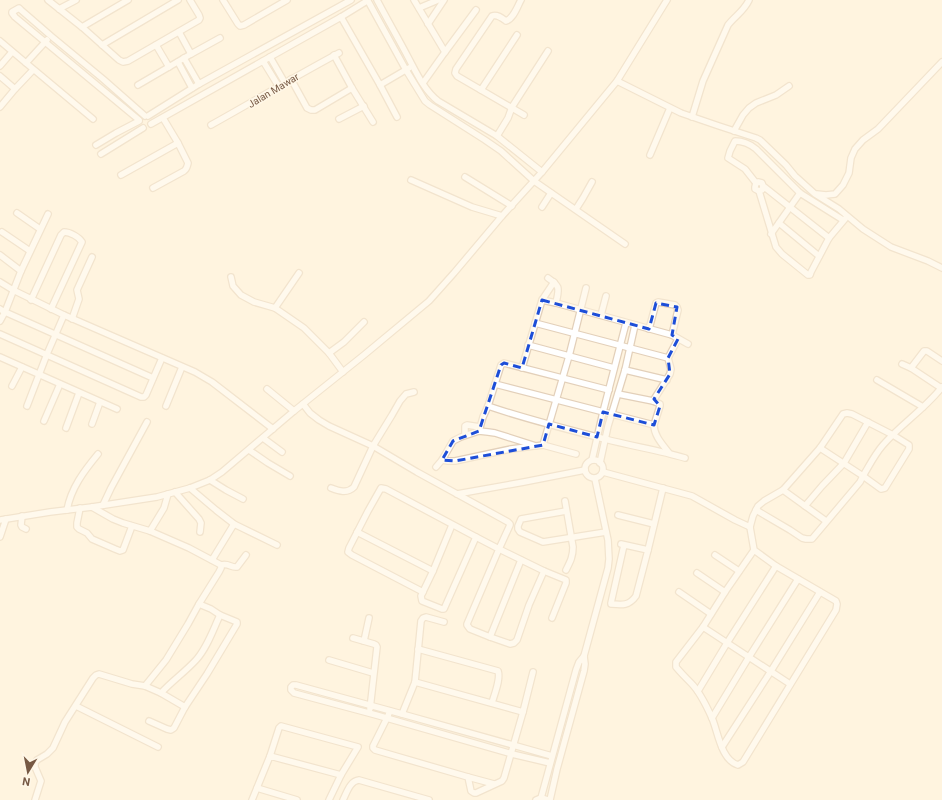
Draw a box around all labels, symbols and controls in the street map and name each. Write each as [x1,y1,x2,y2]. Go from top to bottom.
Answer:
street label: Jalan Mawar [246,71,301,110]
north arrow [8,752,48,792]
text: N [21,774,31,788]

